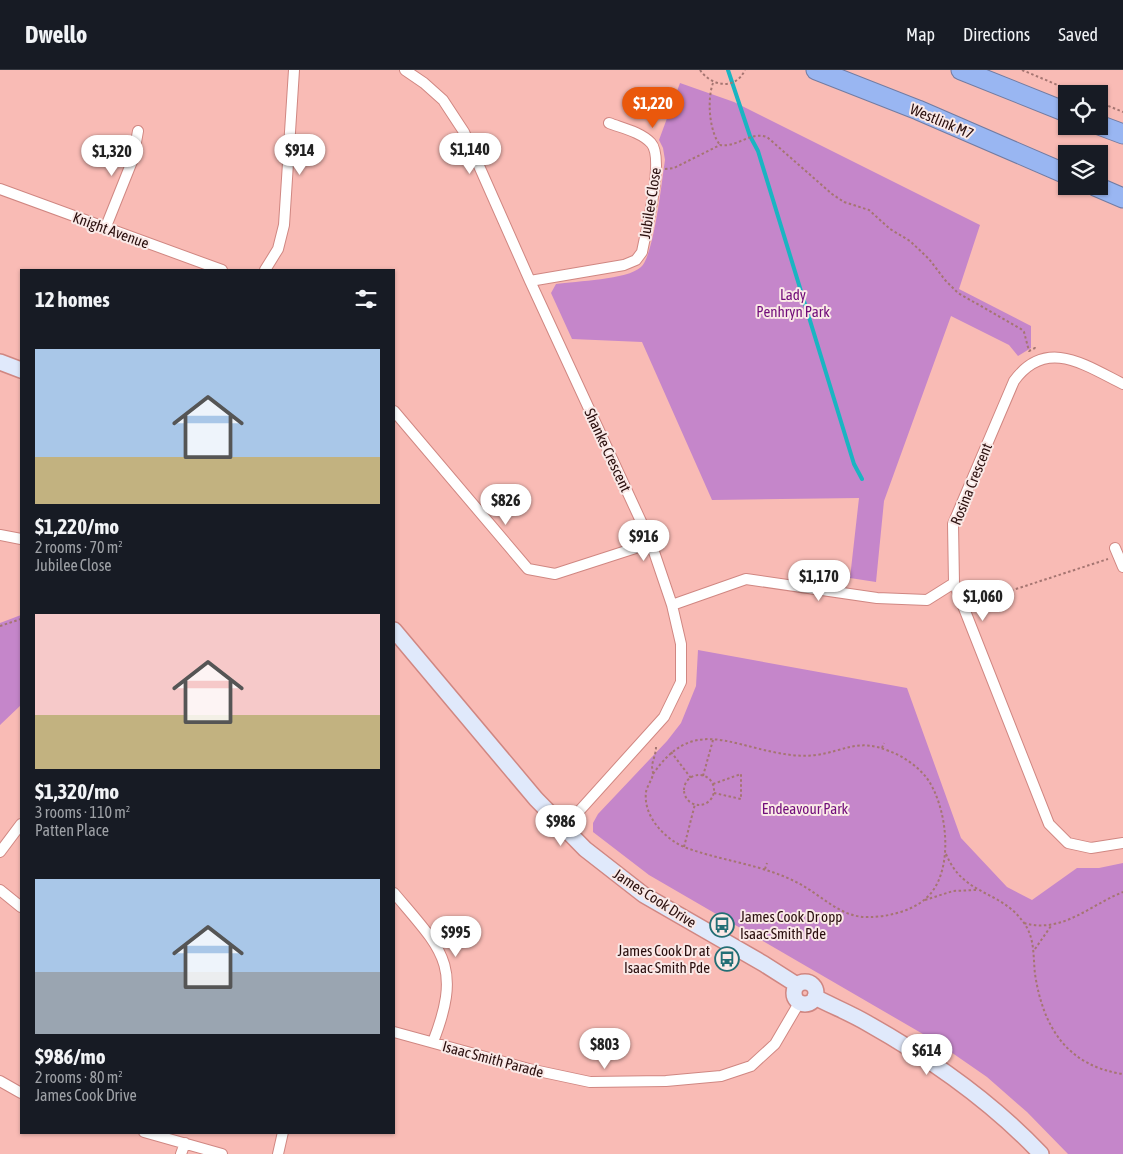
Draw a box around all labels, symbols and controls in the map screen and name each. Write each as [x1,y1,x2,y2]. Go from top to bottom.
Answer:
text: Dwello [25,21,87,48]
text: Map [906,24,935,45]
text: Directions [963,24,1030,45]
text: Saved [1058,24,1098,45]
map controls [1058,85,1108,195]
button: locate [1058,85,1108,135]
pin: $1,220 [612,87,694,129]
text: $1,220 [633,94,673,112]
street label: Westlink M7 [908,100,976,142]
pin: $1,140 [429,132,511,175]
pin: $1,320 [71,134,153,177]
pin: $914 [270,134,330,176]
text: $1,140 [450,140,490,158]
text: $914 [285,141,315,159]
text: $1,320 [92,142,132,160]
button: layers [1058,145,1108,195]
street label: Jubilee Close [636,166,664,240]
street label: Knight Avenue [71,208,152,252]
icon: filters [352,285,380,313]
park label: Lady Penhryn Park [756,286,830,320]
text: 12 homes [35,287,110,311]
icon: home [163,382,253,472]
street label: Shanke Crescent [581,406,635,494]
street label: Rosina Crescent [947,441,995,527]
pin: $826 [476,484,536,526]
text: $826 [491,491,521,509]
text: $1,220/mo [35,514,119,538]
pin: $916 [614,520,674,562]
text: $916 [629,527,659,545]
text: 2 rooms · 70 m² [35,538,123,556]
text: Jubilee Close [35,556,112,574]
pin: $1,170 [778,560,860,602]
text: $1,170 [799,567,839,585]
pin: $1,060 [942,580,1024,622]
text: $1,060 [963,587,1003,605]
icon: home [163,647,253,737]
text: $1,320/mo [35,779,119,803]
park label: Endeavour Park [762,800,849,817]
text: 3 rooms · 110 m² [35,803,130,821]
pin: $986 [531,804,591,847]
text: $986 [546,812,576,830]
text: Patten Place [35,821,109,839]
street label: James Cook Drive [610,865,700,931]
place label: James Cook Dr opp Isaac Smith Pde [740,908,842,942]
icon: home [163,912,253,1002]
bus stop icon: James Cook Dr opp Isaac Smith Pde [709,912,735,938]
pin: $995 [426,916,486,958]
text: $995 [441,923,471,941]
place label: James Cook Dr at Isaac Smith Pde [618,942,710,976]
bus stop icon: James Cook Dr at Isaac Smith Pde [714,946,740,972]
pin: $803 [575,1028,635,1070]
pin: $614 [897,1034,957,1076]
text: $803 [590,1035,620,1053]
street label: Isaac Smith Parade [441,1037,546,1081]
text: $614 [912,1041,942,1059]
text: $986/mo [35,1044,106,1068]
text: 2 rooms · 80 m² [35,1068,123,1086]
text: James Cook Drive [35,1086,137,1104]

